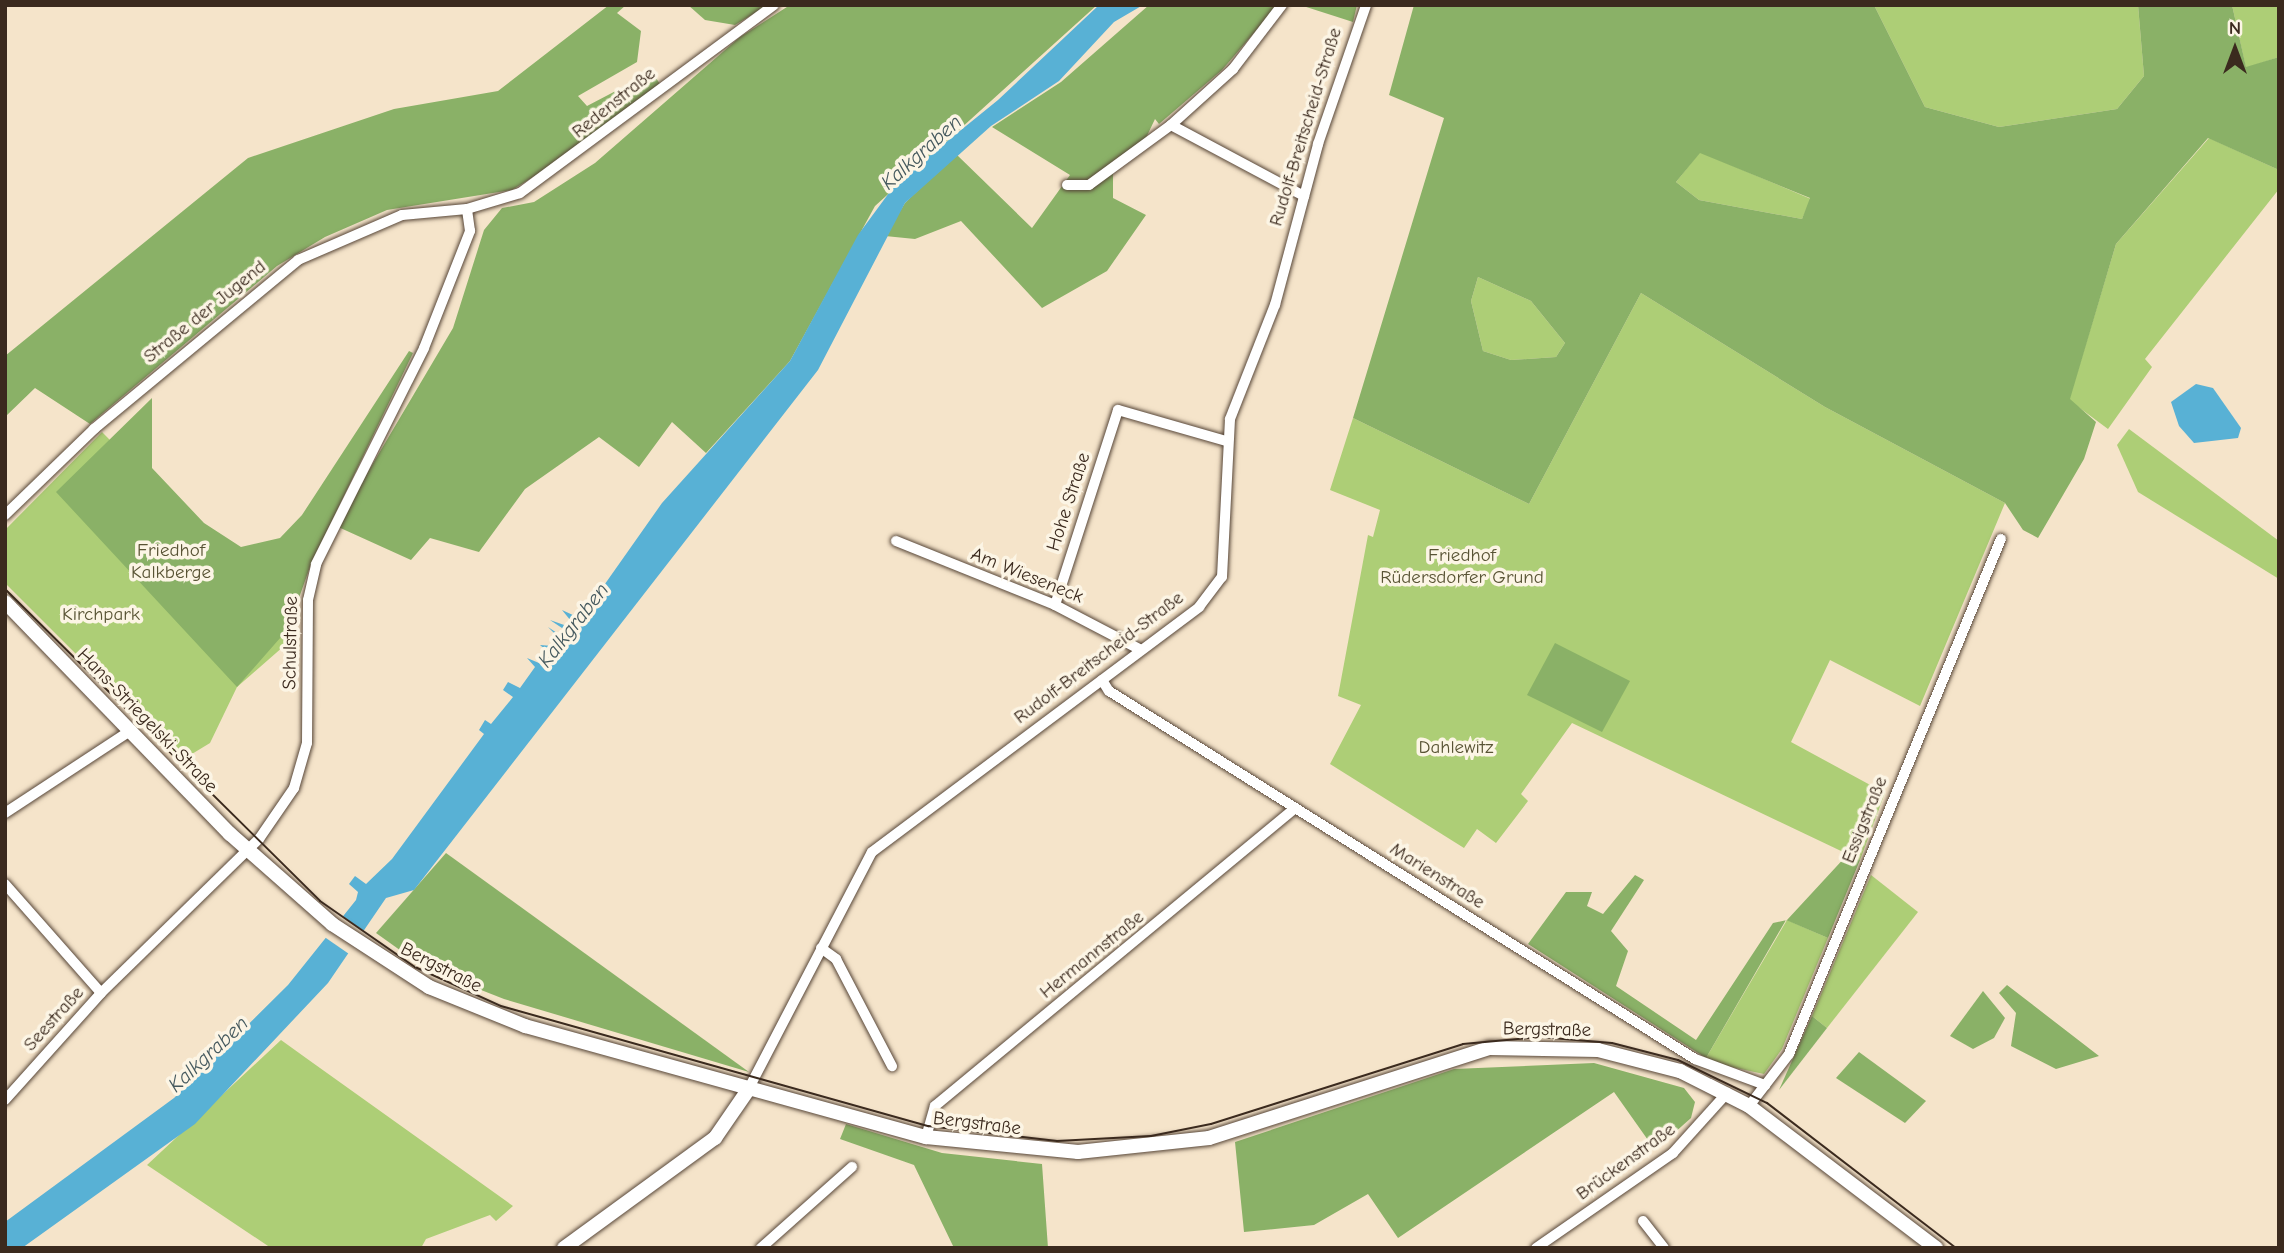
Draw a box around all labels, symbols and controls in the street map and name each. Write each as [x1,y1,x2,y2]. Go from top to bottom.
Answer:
north arrow [2200,14,2270,84]
text: N [2229,17,2241,39]
street label: Rudolf-Breitscheid-Straße [1265,25,1347,229]
street label: Redenstraße [568,63,660,143]
water label: Kalkgraben [875,109,967,195]
street label: Straße der Jugend [139,256,271,368]
street label: Hohe Straße [1042,450,1096,554]
park label: Friedhof Kalkberge [131,540,211,584]
street label: Am Wieseneck [967,543,1087,609]
park label: Friedhof Rüdersdorfer Grund [1380,545,1544,589]
water label: Kalkgraben [532,578,614,672]
street label: Rudolf-Breitscheid-Straße [1010,587,1188,729]
street label: Schulstraße [279,596,303,690]
park label: Kirchpark [62,604,140,626]
street label: Hans-Striegelski-Straße [72,644,222,798]
park label: Dahlewitz [1419,737,1493,759]
street label: Essigstraße [1837,773,1893,867]
street label: Marienstraße [1385,838,1489,914]
street label: Hermannstraße [1035,906,1149,1004]
street label: Bergstraße [397,938,485,998]
street label: Seestraße [19,982,89,1056]
water label: Kalkgraben [163,1011,253,1097]
street label: Bergstraße [1503,1018,1591,1042]
street label: Bergstraße [932,1107,1022,1141]
street label: Brückenstraße [1572,1118,1680,1206]

